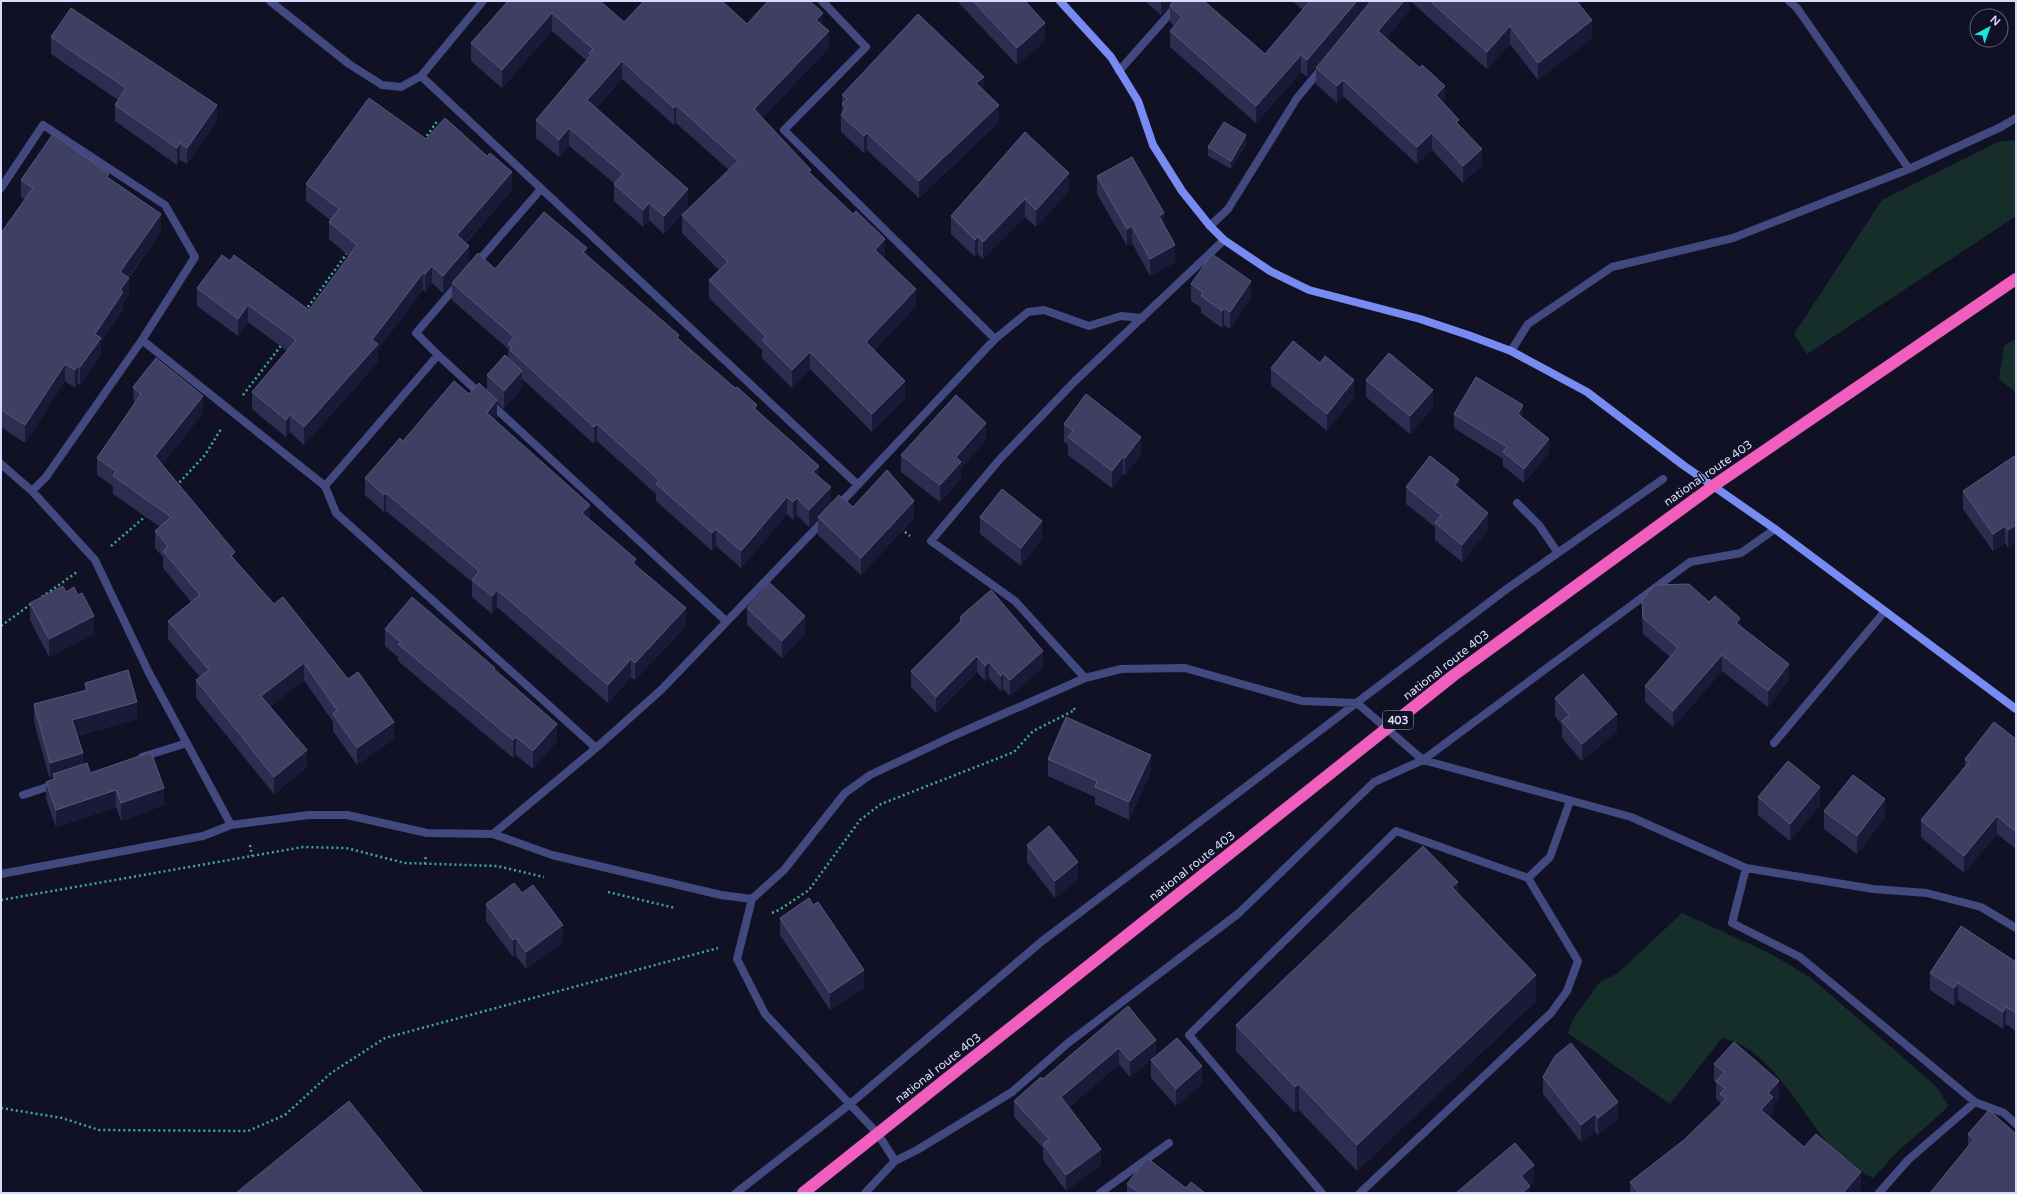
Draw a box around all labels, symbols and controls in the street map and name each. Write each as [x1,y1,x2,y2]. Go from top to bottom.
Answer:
north arrow [1969,8,2009,48]
text: N [1988,13,2003,29]
street label: national route 403 [1661,437,1755,509]
street label: national route 403 [1400,627,1492,703]
road number: 403 [1383,711,1413,729]
street label: national route 403 [1146,828,1238,904]
street label: national route 403 [892,1030,984,1106]

